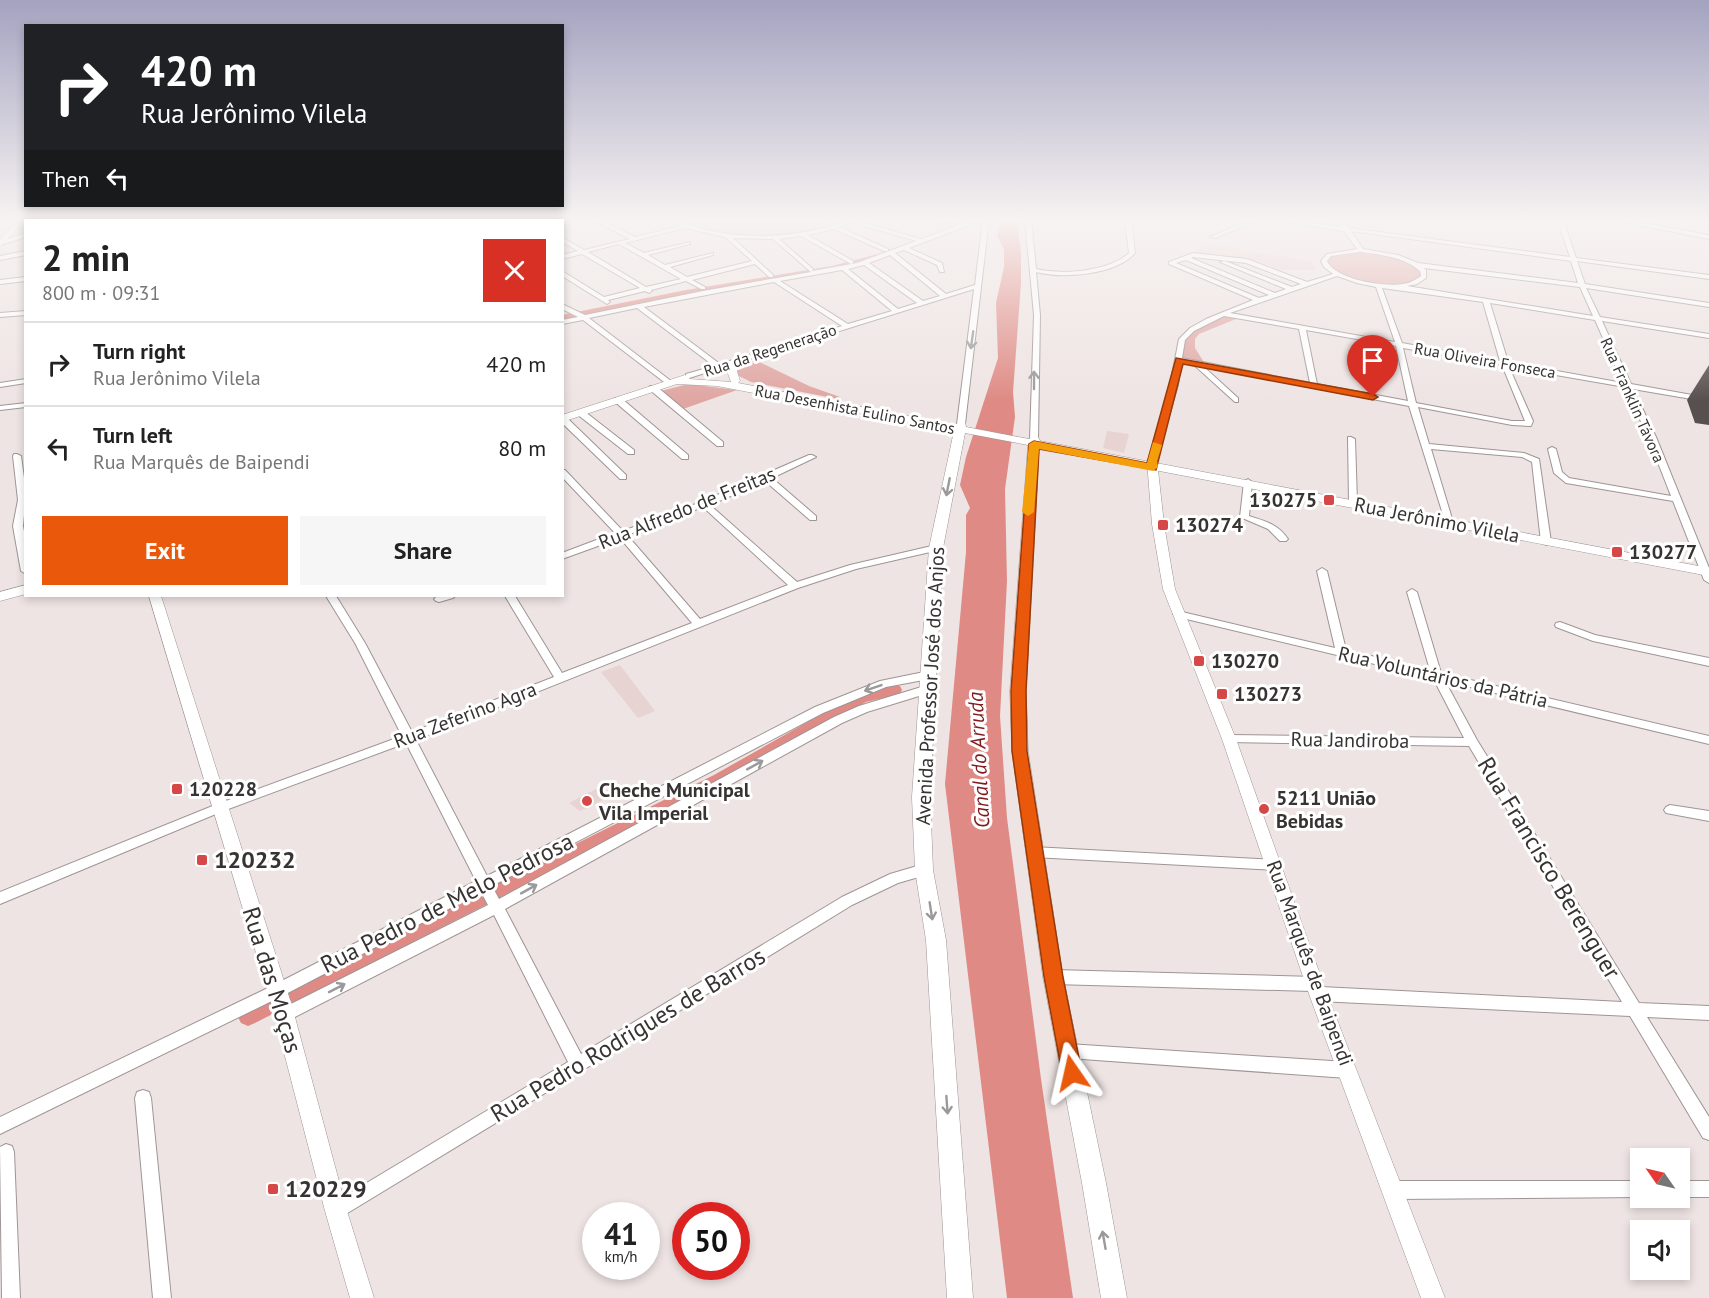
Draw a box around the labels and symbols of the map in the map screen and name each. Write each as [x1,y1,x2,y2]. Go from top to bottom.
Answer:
street label: Rua da Regeneração [701,319,839,381]
one-way arrow [967,330,978,349]
street label: Rua Franklin Távora [1596,334,1670,466]
pin [1347,335,1398,397]
street label: Rua Oliveira Fonseca [1413,338,1557,382]
one-way arrow [1028,371,1040,391]
street label: Rua Desenhista Eulino Santos [753,380,957,438]
street label: Rua Alfredo de Freitas [595,461,779,555]
one-way arrow [942,477,953,496]
place label: 130275 [1249,487,1317,513]
street label: Rua Jerônimo Vilela [1352,491,1522,549]
marker: 130275 [1322,493,1336,507]
place label: 130274 [1175,512,1244,538]
marker: 130274 [1156,518,1170,532]
place label: 130277 [1629,539,1697,565]
marker: 130277 [1610,545,1624,559]
street label: Avenida Professor José dos Anjos [910,546,950,826]
street label: Rua Voluntários da Pátria [1336,640,1550,714]
place label: 130270 [1211,648,1279,674]
marker: 130270 [1192,654,1206,668]
street label: Rua Zeferino Agra [390,676,540,754]
place label: 130273 [1234,681,1302,707]
one-way arrow [864,684,882,695]
marker: 130273 [1215,687,1229,701]
water label: Canal do Arruda [961,690,996,829]
street label: Rua Jandiroba [1290,726,1410,754]
street label: Rua Francisco Berenguer [1471,751,1628,984]
one-way arrow [745,759,763,770]
place label: 120228 [189,776,257,802]
place label: Cheche Municipal Vila Imperial [598,777,750,826]
marker: 120228 [170,782,184,796]
place label: 5211 União Bebidas [1276,785,1376,834]
marker: Cheche Municipal Vila Imperial [580,794,594,808]
marker: 5211 União Bebidas [1257,802,1271,816]
street label: Rua Pedro de Melo Pedrosa [315,825,579,980]
place label: 120232 [214,844,296,875]
marker: 120232 [195,853,209,867]
street label: Rua Marquês de Baipendi [1261,857,1359,1069]
one-way arrow [519,883,537,894]
one-way arrow [926,900,937,920]
street label: Rua das Moças [236,903,309,1057]
street label: Rua Pedro Rodrigues de Barros [485,940,771,1129]
one-way arrow [327,982,345,994]
position arrow [1040,1041,1104,1105]
one-way arrow [942,1094,953,1114]
north arrow [1630,1148,1690,1208]
place label: 120229 [285,1173,367,1204]
marker: 120229 [266,1182,280,1196]
speed limit sign: 50 [672,1202,750,1280]
one-way arrow [1098,1231,1109,1251]

